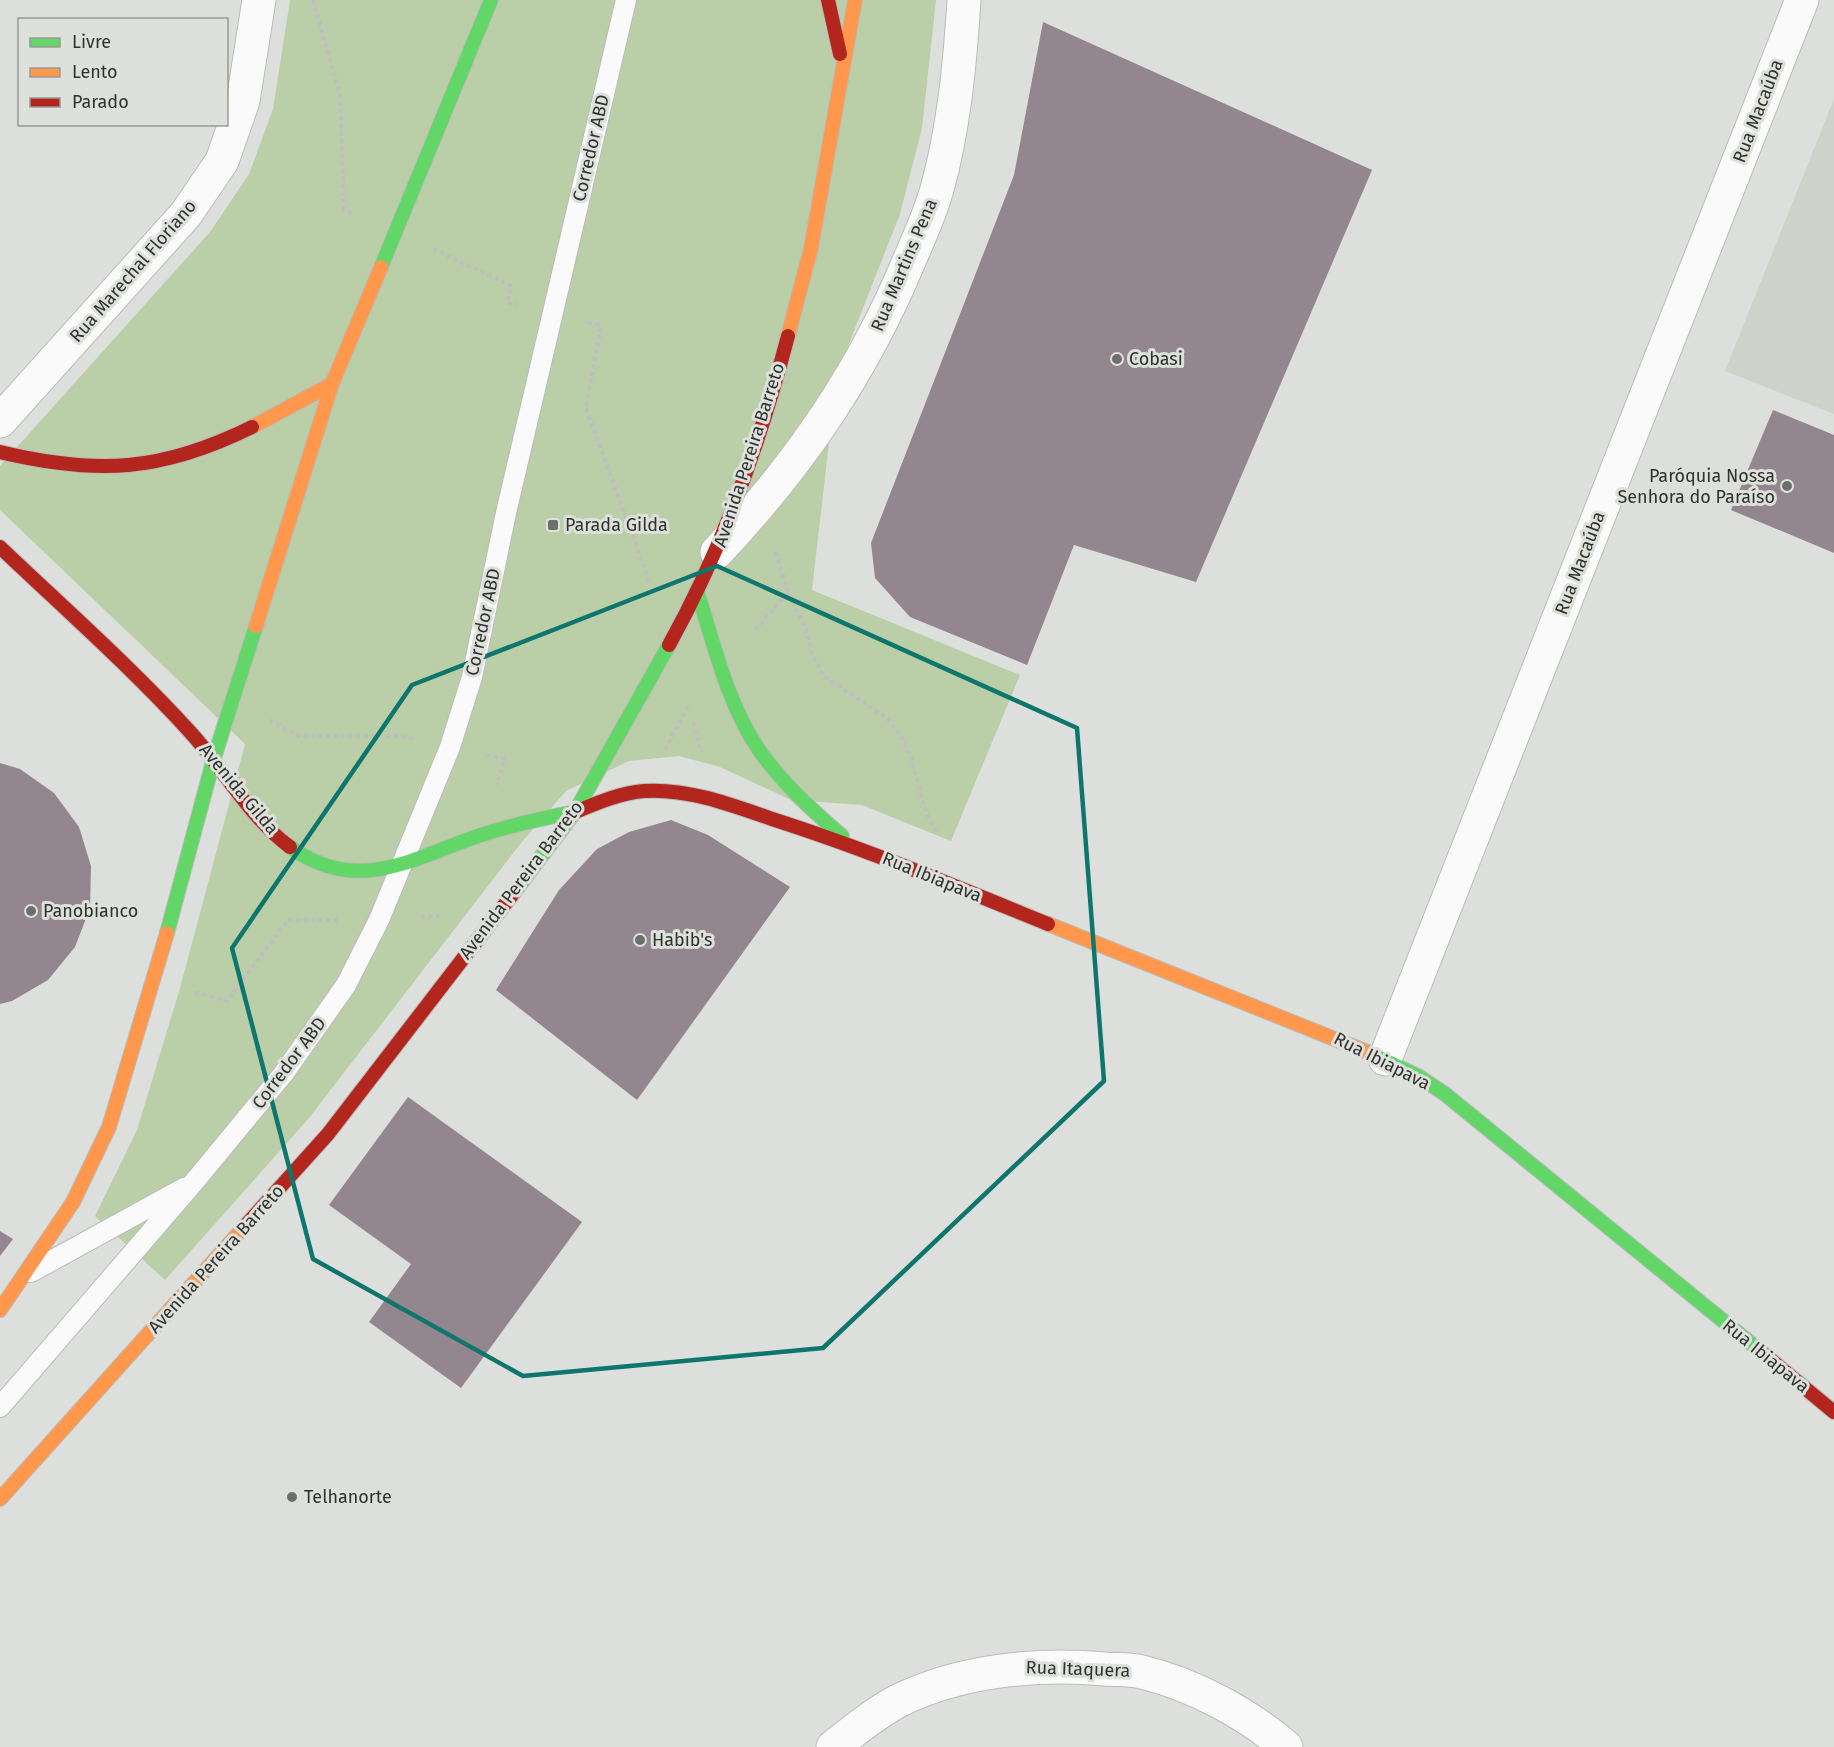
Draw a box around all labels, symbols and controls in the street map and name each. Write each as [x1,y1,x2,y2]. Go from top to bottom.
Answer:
legend [18,18,228,126]
text: Livre [72,31,111,53]
street label: Rua Macaúba [1728,56,1788,166]
text: Lento [72,61,118,83]
text: Parado [72,91,129,113]
street label: Corredor ABD [568,92,614,204]
street label: Rua Marechal Floriano [65,195,201,347]
street label: Rua Martins Pena [866,195,942,335]
place label: Cobasi [1129,348,1183,370]
marker: Cobasi [1110,352,1124,366]
street label: Avenida Pereira Barreto [709,360,789,550]
place label: Paróquia Nossa Senhora do Paraíso [1617,465,1775,508]
marker: Paróquia Nossa Senhora do Paraíso [1780,479,1794,493]
street label: Rua Macaúba [1550,508,1610,618]
place label: Parada Gilda [565,514,668,536]
marker: Parada Gilda [546,518,560,532]
street label: Corredor ABD [461,566,505,678]
street label: Avenida Gilda [195,739,283,839]
street label: Avenida Pereira Barreto [454,797,588,963]
street label: Rua Ibiapava [879,847,985,907]
place label: Panobianco [43,900,138,922]
marker: Panobianco [24,904,38,918]
place label: Habib's [652,929,712,951]
marker: Habib's [633,933,647,947]
street label: Corredor ABD [247,1013,331,1113]
street label: Rua Ibiapava [1330,1027,1434,1095]
street label: Avenida Pereira Barreto [143,1180,289,1338]
street label: Rua Ibiapava [1718,1314,1814,1398]
place label: Telhanorte [304,1486,392,1508]
marker: Telhanorte [285,1490,299,1504]
street label: Rua Itaquera [1025,1656,1131,1682]

